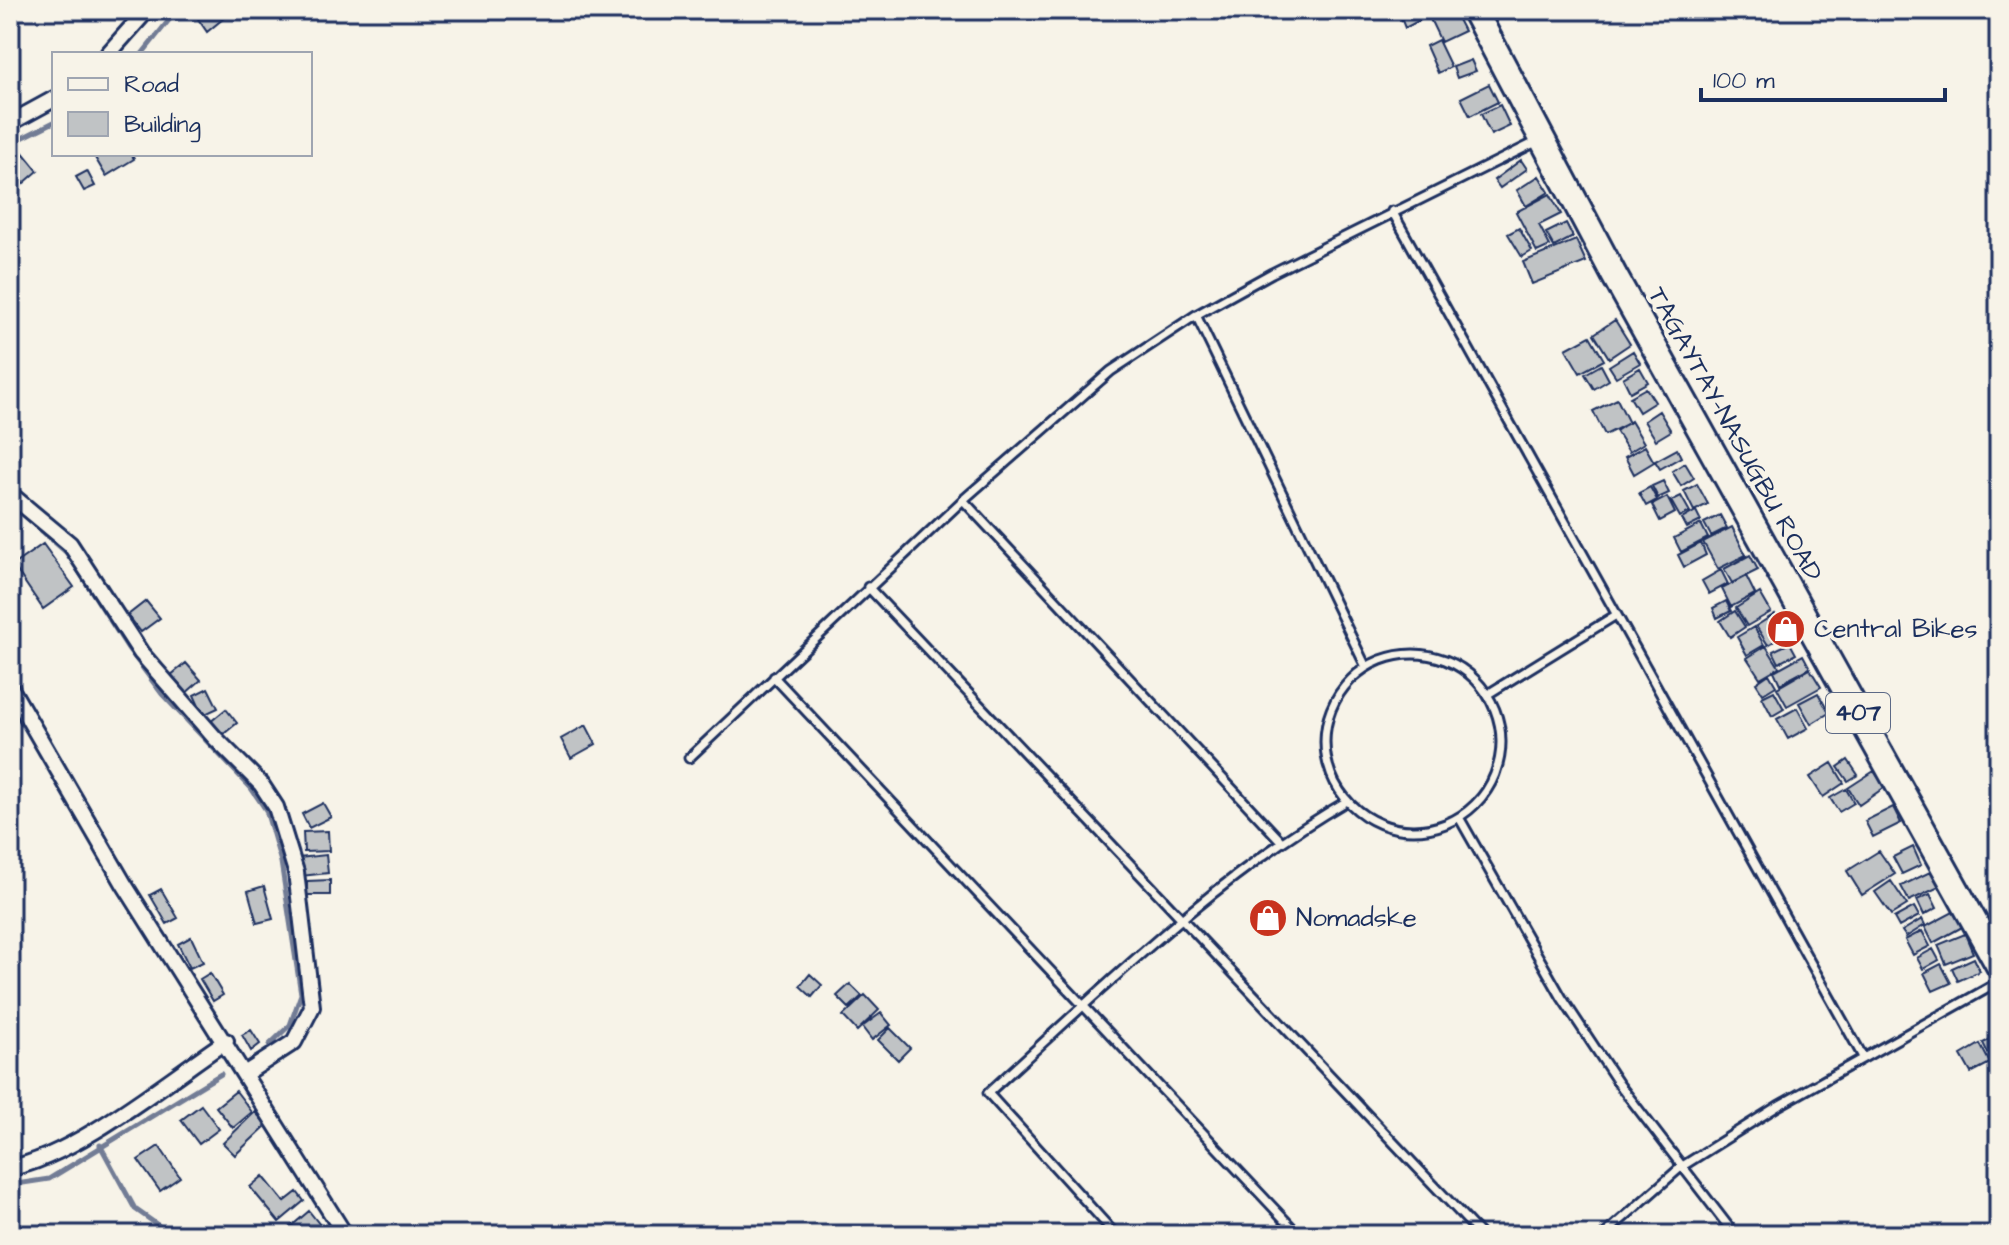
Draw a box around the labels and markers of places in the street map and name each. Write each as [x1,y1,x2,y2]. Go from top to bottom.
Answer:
shop icon: Central Bikes [1765,608,1807,650]
place label: Central Bikes [1814,611,1978,647]
shop icon: Nomadske [1247,897,1289,939]
place label: Nomadske [1296,900,1417,936]

